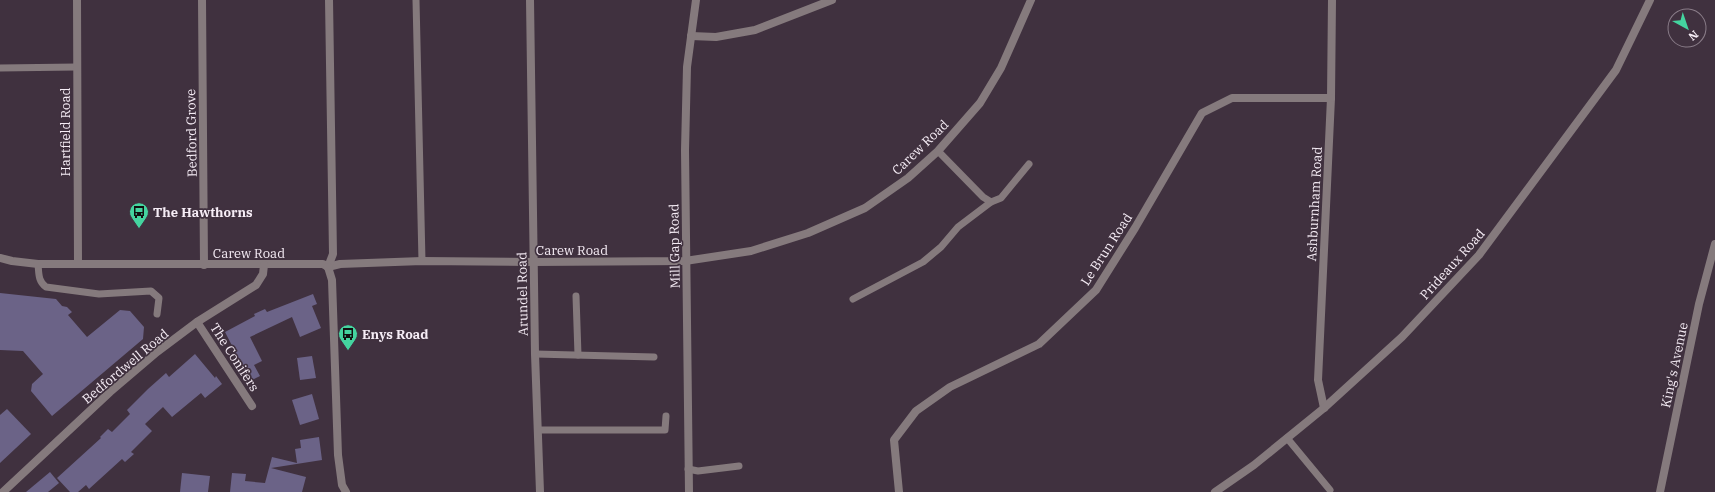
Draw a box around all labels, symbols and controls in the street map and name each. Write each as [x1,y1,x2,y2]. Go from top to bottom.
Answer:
north arrow [1667,8,1707,48]
text: N [1685,28,1701,44]
street label: Hartfield Road [57,87,74,176]
street label: Bedford Grove [182,89,201,177]
street label: Carew Road [888,116,952,179]
street label: Ashburnham Road [1303,146,1326,262]
bus stop icon: The Hawthorns [128,201,150,229]
street label: Mill Gap Road [665,203,684,289]
place label: The Hawthorns [153,204,253,221]
street label: Le Brun Road [1077,210,1136,289]
street label: Prideaux Road [1416,225,1489,303]
street label: Carew Road [536,242,608,259]
street label: Carew Road [213,245,285,262]
street label: Arundel Road [513,252,532,336]
street label: The Conifers [206,320,263,395]
street label: King's Avenue [1657,321,1692,409]
bus stop icon: Enys Road [337,323,359,351]
street label: Bedfordwell Road [79,325,172,408]
place label: Enys Road [362,326,429,343]

